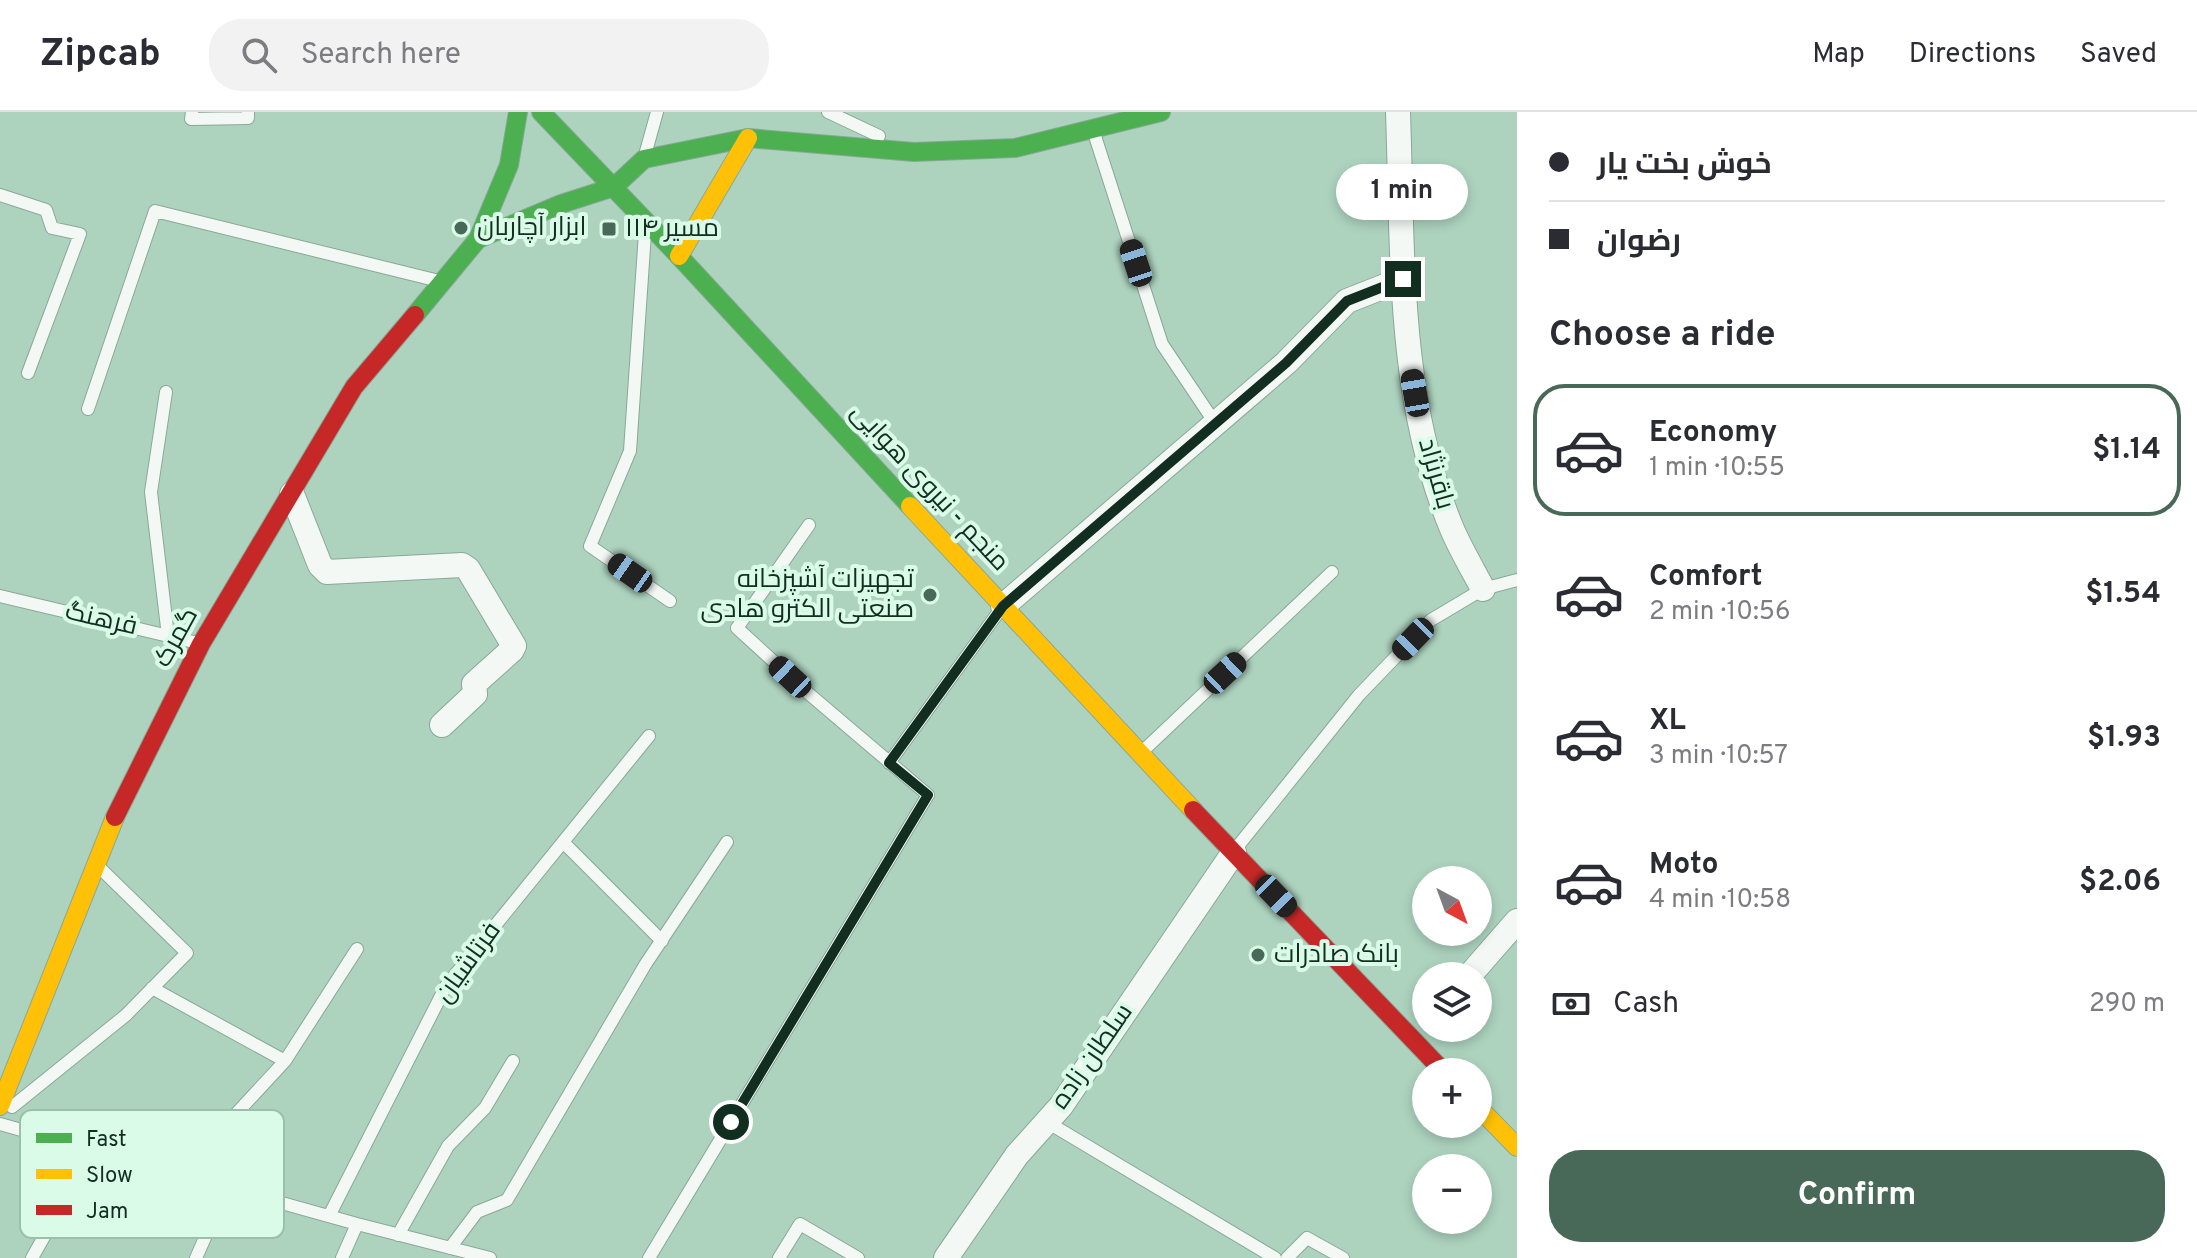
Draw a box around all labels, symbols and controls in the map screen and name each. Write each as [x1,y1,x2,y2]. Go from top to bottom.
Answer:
search box [209,19,769,91]
text: Zipcab [40,31,161,80]
icon: search [237,33,281,77]
text: Search here [301,37,461,74]
text: Map [1812,37,1865,73]
text: Directions [1909,37,2036,73]
text: Saved [2080,37,2157,73]
text: خوش بخت یار [1597,147,1772,184]
callout: 1 min [1337,163,1469,219]
text: 1 min [1371,175,1433,208]
place label: ابزار آچاربان [477,212,587,245]
place label: مسیر ۱۱۴ [625,213,719,246]
marker: ابزار آچاربان [452,219,470,237]
marker: مسیر ۱۱۴ [600,220,618,238]
text: رضوان [1597,224,1681,261]
car [1117,236,1155,290]
route end [1385,261,1421,297]
text: Choose a ride [1549,313,1775,359]
car [1399,367,1431,419]
street label: منجم - نیروی هوایی [842,397,1016,579]
icon: car [1553,414,1625,486]
text: Economy [1649,415,1777,452]
text: $1.14 [2092,432,2161,469]
street label: باقرنژاد [1409,435,1461,513]
text: 1 min · 10:55 [1649,452,1785,485]
car [603,549,657,597]
icon: car [1553,558,1625,630]
text: Comfort [1649,559,1762,596]
place label: تجهیزات آشپزخانه صنعتی الکترو هادی [701,564,914,627]
text: $1.54 [2085,576,2161,613]
marker: تجهیزات آشپزخانه صنعتی الکترو هادی [921,586,939,604]
street label: فرهنگ [62,596,140,644]
text: 2 min · 10:56 [1649,596,1790,629]
street label: گمرک [147,602,207,674]
car [1388,613,1438,665]
car [1199,648,1251,698]
car [764,652,816,702]
icon: car [1553,702,1625,774]
text: XL [1649,703,1686,740]
text: $1.93 [2087,720,2161,757]
text: 3 min · 10:57 [1649,740,1788,773]
icon: car [1553,846,1625,918]
text: Moto [1649,847,1719,884]
text: $2.06 [2079,864,2161,901]
north arrow [1412,866,1492,946]
map controls [1412,866,1492,1234]
car [1251,870,1301,922]
text: 4 min · 10:58 [1649,884,1791,917]
street label: فرتاشیان [429,916,509,1010]
place label: بانک صادرات [1274,939,1399,972]
marker: بانک صادرات [1249,946,1267,964]
button: layers [1412,962,1492,1042]
icon: cash [1549,982,1593,1026]
text: Cash [1613,986,1679,1023]
text: 290 m [2089,988,2165,1021]
street label: سلطان زاده [1045,998,1141,1116]
button: + [1412,1058,1492,1138]
route start [713,1104,749,1140]
legend [20,1110,284,1238]
text: Fast [86,1127,127,1154]
button: Confirm [1549,1150,2165,1242]
button: − [1412,1154,1492,1234]
text: Slow [86,1163,133,1190]
text: Jam [86,1199,129,1226]

